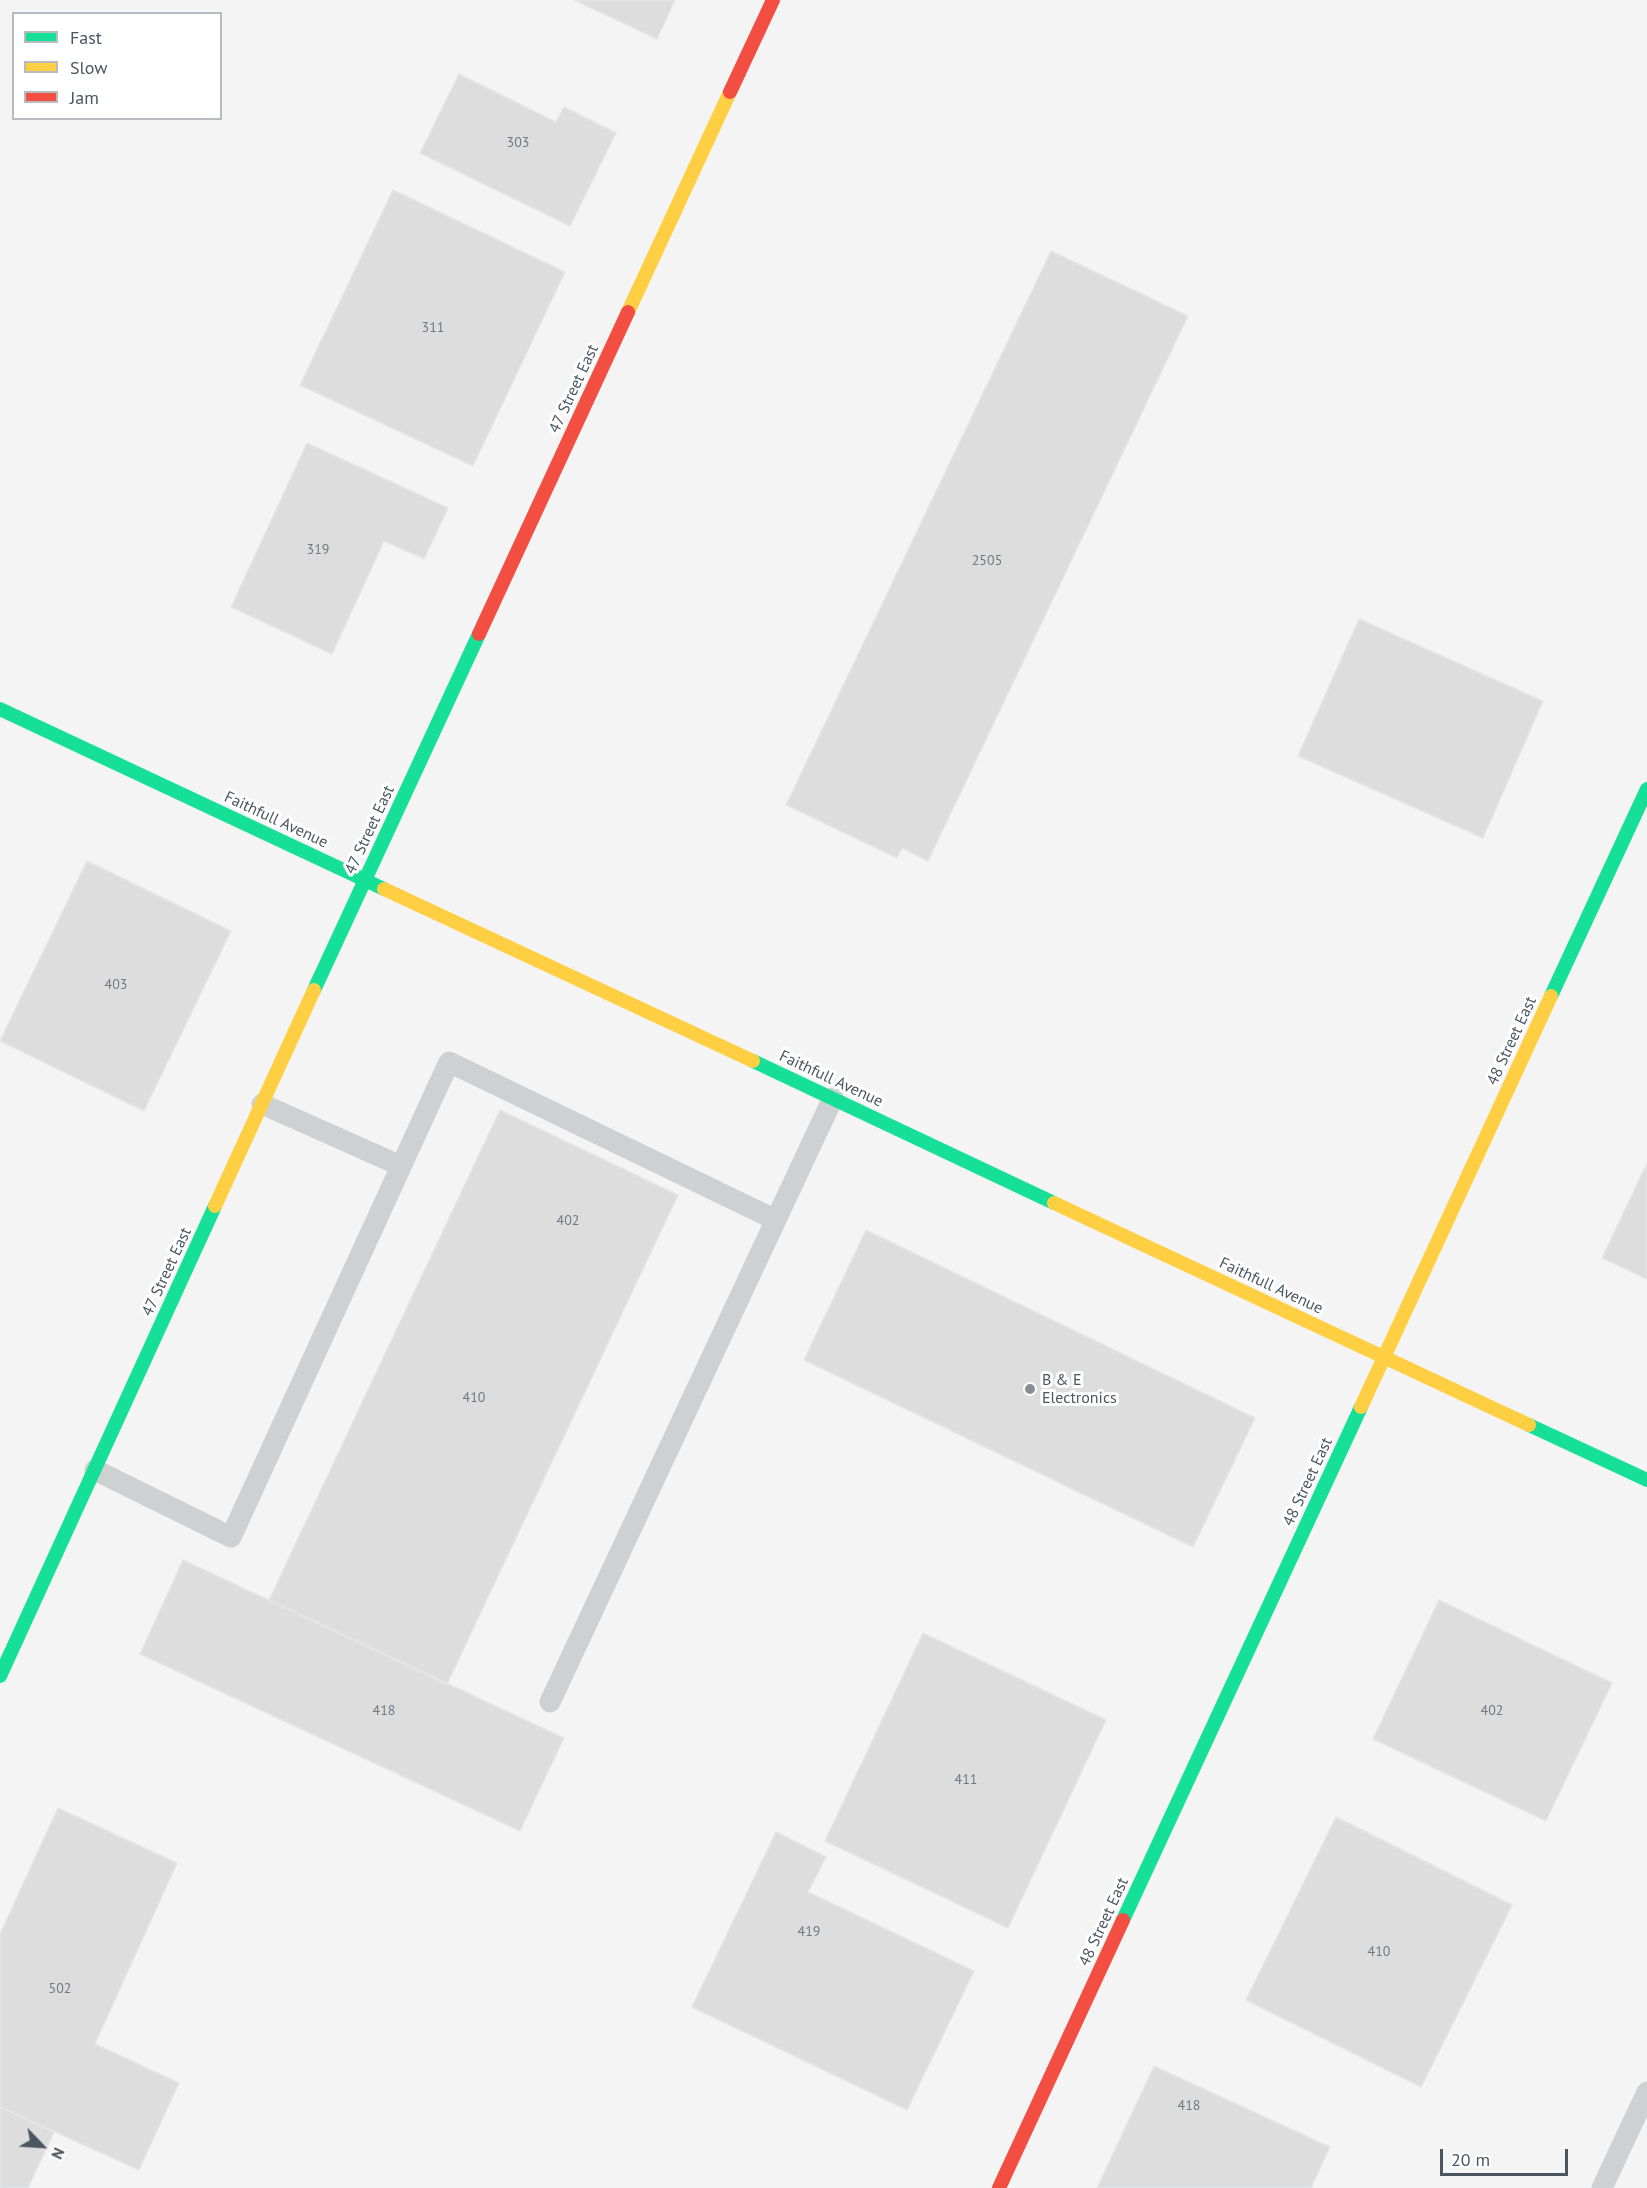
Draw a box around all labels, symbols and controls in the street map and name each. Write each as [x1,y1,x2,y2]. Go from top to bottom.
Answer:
legend [12,12,222,120]
text: Fast [70,26,102,49]
text: Slow [70,56,108,79]
text: Jam [70,86,99,109]
house number: 303 [507,135,529,151]
house number: 311 [422,320,444,336]
street label: 47 Street East [545,342,603,436]
house number: 319 [307,542,329,558]
house number: 2505 [972,553,1002,569]
street label: 47 Street East [341,783,399,877]
street label: Faithfull Avenue [221,788,331,852]
house number: 403 [105,977,127,993]
street label: 48 Street East [1483,994,1541,1088]
street label: Faithfull Avenue [776,1047,886,1111]
house number: 402 [557,1213,579,1229]
street label: 47 Street East [138,1225,196,1319]
street label: Faithfull Avenue [1216,1254,1326,1318]
place label: B & E Electronics [1042,1370,1117,1408]
marker: B & E Electronics [1023,1382,1037,1396]
house number: 410 [463,1390,485,1406]
street label: 48 Street East [1279,1435,1337,1529]
house number: 418 [373,1703,395,1719]
house number: 402 [1481,1703,1503,1719]
house number: 411 [955,1772,977,1788]
street label: 48 Street East [1075,1875,1133,1969]
house number: 419 [798,1924,820,1940]
house number: 410 [1368,1944,1390,1960]
house number: 502 [49,1981,71,1997]
house number: 418 [1178,2098,1200,2114]
north arrow [12,2116,72,2176]
scale bar [1443,2137,1570,2175]
text: N [47,2145,70,2163]
text: 20 m [1451,2148,1490,2171]

